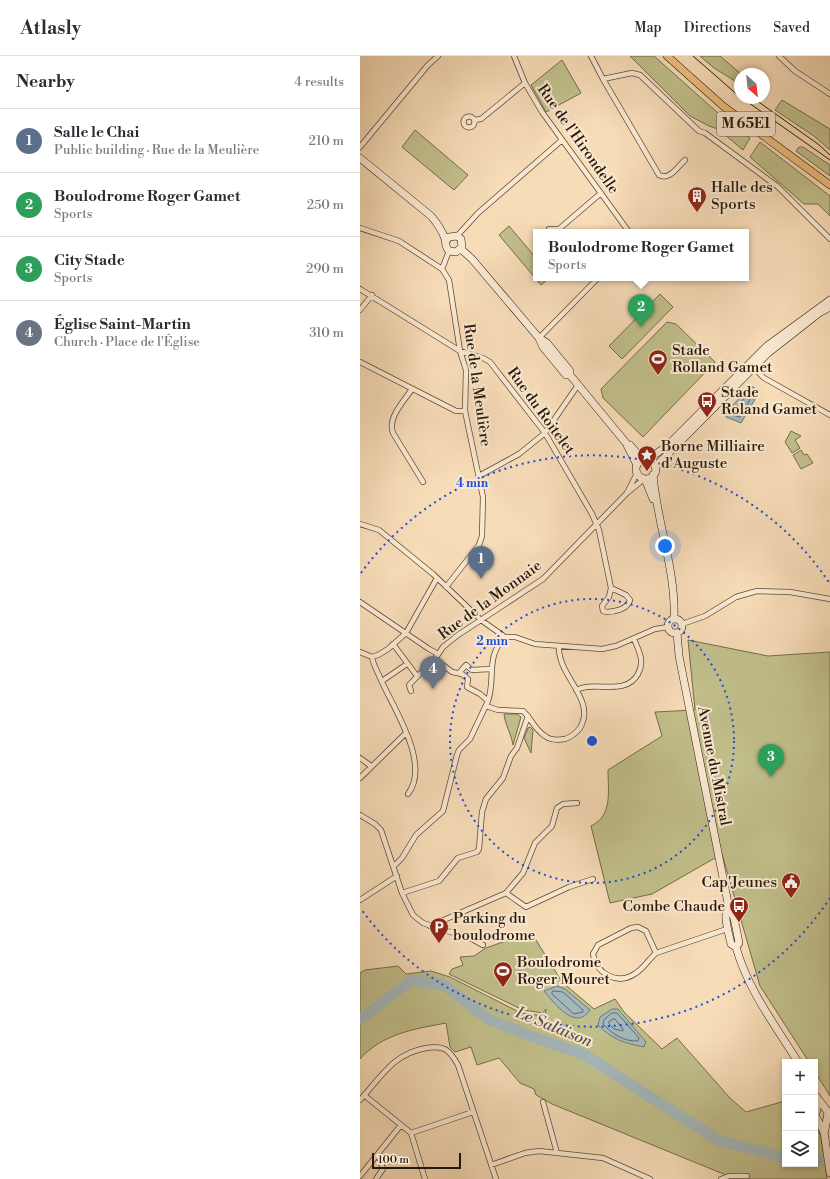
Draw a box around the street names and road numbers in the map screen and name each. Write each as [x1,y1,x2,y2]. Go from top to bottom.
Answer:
street label: Rue de l'Hirondelle [533,80,623,198]
road number: M 65E1 [717,112,775,136]
street label: Rue de la Meulière [459,322,495,448]
street label: Rue du Roitelet [503,364,579,459]
street label: Rue de la Monnaie [434,556,546,644]
street label: Avenue du Mistral [693,704,735,828]

